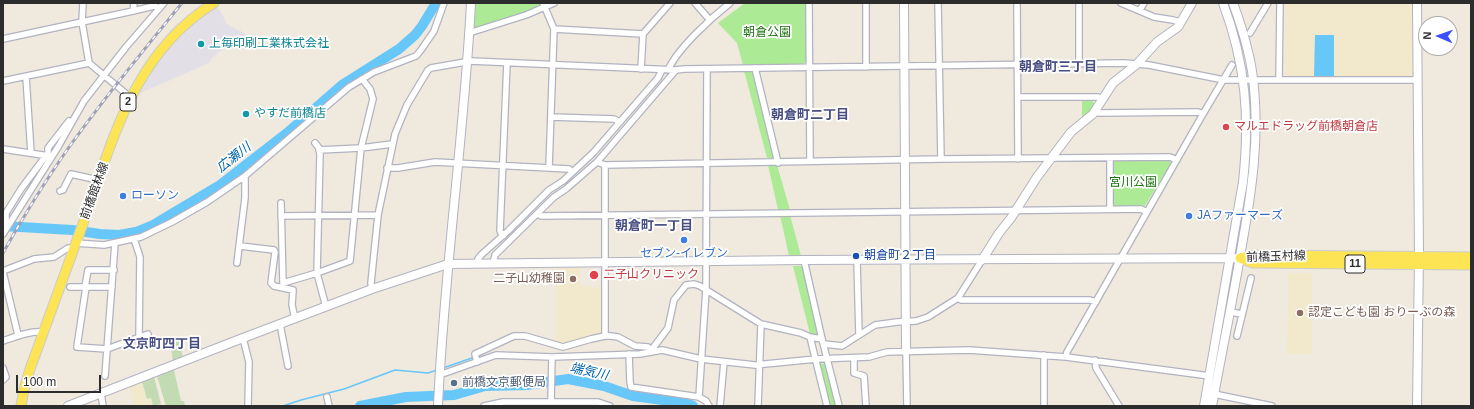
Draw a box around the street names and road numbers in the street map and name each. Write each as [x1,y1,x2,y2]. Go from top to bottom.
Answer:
road number: 2 [120,93,136,111]
street label: 前橋館林線 [78,160,112,222]
street label: 前橋玉村線 [1246,249,1306,265]
road number: 11 [1345,255,1365,273]

